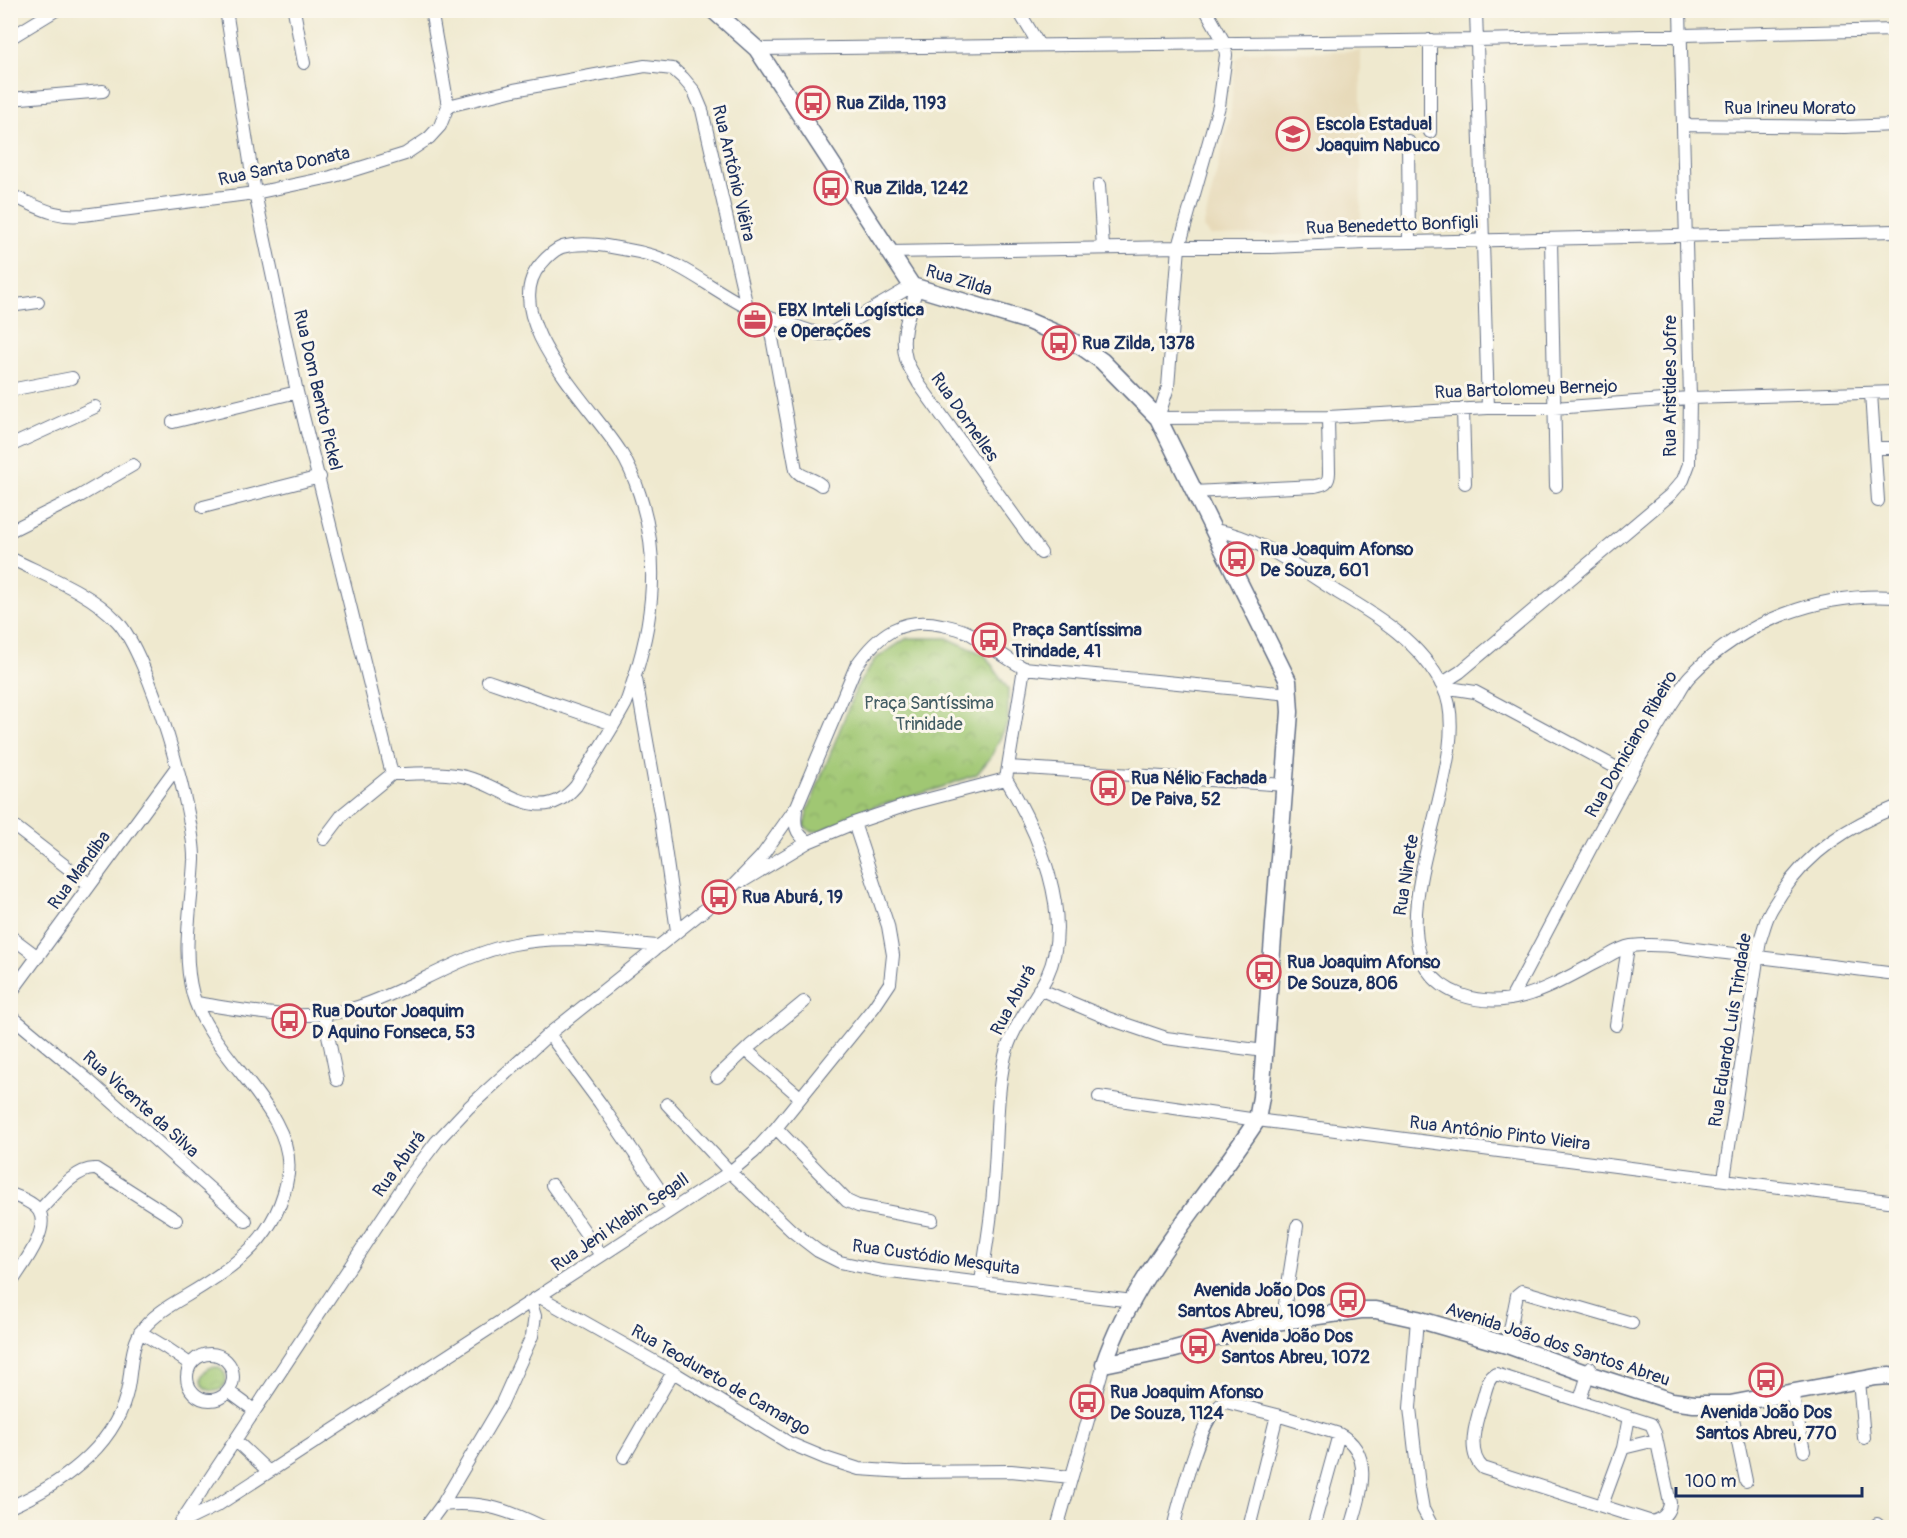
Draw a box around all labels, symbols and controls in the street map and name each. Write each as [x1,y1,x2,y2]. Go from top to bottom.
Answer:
bus stop icon: Rua Zilda, 1193 [795,85,831,121]
place label: Rua Zilda, 1193 [836,92,946,115]
street label: Rua Irineu Morato [1724,97,1856,120]
street label: Rua Antônio Viêira [707,103,760,243]
place label: Escola Estadual Joaquim Nabuco [1316,113,1440,157]
school or university icon: Escola Estadual Joaquim Nabuco [1275,116,1311,152]
street label: Rua Santa Donata [216,141,352,192]
bus stop icon: Rua Zilda, 1242 [813,170,849,206]
place label: Rua Zilda, 1242 [854,177,968,200]
street label: Rua Benedetto Bonfigli [1305,211,1479,240]
street label: Rua Zilda [923,259,995,302]
place label: EBX Inteli Logística e Operações [777,299,925,343]
office icon: EBX Inteli Logística e Operações [737,302,773,338]
street label: Rua Dom Bento Pickel [288,307,347,473]
street label: Rua Aristides Jofre [1659,315,1682,457]
bus stop icon: Rua Zilda, 1378 [1041,325,1077,361]
place label: Rua Zilda, 1378 [1082,332,1195,355]
street label: Rua Dornelles [925,368,1004,466]
street label: Rua Bartolomeu Bernejo [1434,375,1618,404]
place label: Rua Joaquim Afonso De Souza, 601 [1260,538,1414,582]
bus stop icon: Rua Joaquim Afonso De Souza, 601 [1219,541,1255,577]
place label: Praça Santíssima Trindade, 41 [1011,619,1142,663]
bus stop icon: Praça Santíssima Trindade, 41 [971,622,1007,658]
street label: Rua Domiciano Ribeiro [1580,666,1683,822]
park label: Praça Santíssima Trinidade [864,692,994,736]
place label: Rua Nélio Fachada De Paiva, 52 [1131,767,1267,811]
bus stop icon: Rua Nélio Fachada De Paiva, 52 [1090,770,1126,806]
street label: Rua Mandiba [43,826,116,914]
street label: Rua Ninete [1389,833,1424,917]
bus stop icon: Rua Aburá, 19 [701,879,737,915]
place label: Rua Aburá, 19 [742,886,843,909]
street label: Rua Eduardo Luís Trindade [1704,931,1757,1129]
place label: Rua Joaquim Afonso De Souza, 806 [1287,951,1441,995]
bus stop icon: Rua Joaquim Afonso De Souza, 806 [1246,954,1282,990]
street label: Rua Aburá [985,961,1041,1039]
place label: Rua Doutor Joaquim D Aquino Fonseca, 53 [312,1000,475,1044]
bus stop icon: Rua Doutor Joaquim D Aquino Fonseca, 53 [271,1003,307,1039]
street label: Rua Vicente da Silva [78,1046,204,1163]
street label: Rua Antônio Pinto Vieira [1408,1111,1592,1156]
street label: Rua Aburá [368,1127,431,1202]
street label: Rua Jeni Klabin Segall [547,1168,693,1277]
street label: Rua Custódio Mesquita [851,1234,1021,1281]
place label: Avenida João Dos Santos Abreu, 1098 [1177,1279,1326,1323]
bus stop icon: Avenida João Dos Santos Abreu, 1098 [1330,1282,1366,1318]
street label: Avenida João dos Santos Abreu [1443,1297,1673,1392]
street label: Rua Teodureto de Camargo [627,1320,815,1441]
place label: Avenida João Dos Santos Abreu, 1072 [1221,1325,1370,1369]
bus stop icon: Avenida João Dos Santos Abreu, 1072 [1180,1328,1216,1364]
bus stop icon: Avenida João Dos Santos Abreu, 770 [1748,1362,1784,1398]
place label: Rua Joaquim Afonso De Souza, 1124 [1110,1381,1264,1425]
bus stop icon: Rua Joaquim Afonso De Souza, 1124 [1069,1384,1105,1420]
place label: Avenida João Dos Santos Abreu, 770 [1695,1401,1837,1445]
scale bar [1676,1460,1862,1498]
text: 100 m [1685,1470,1737,1493]

